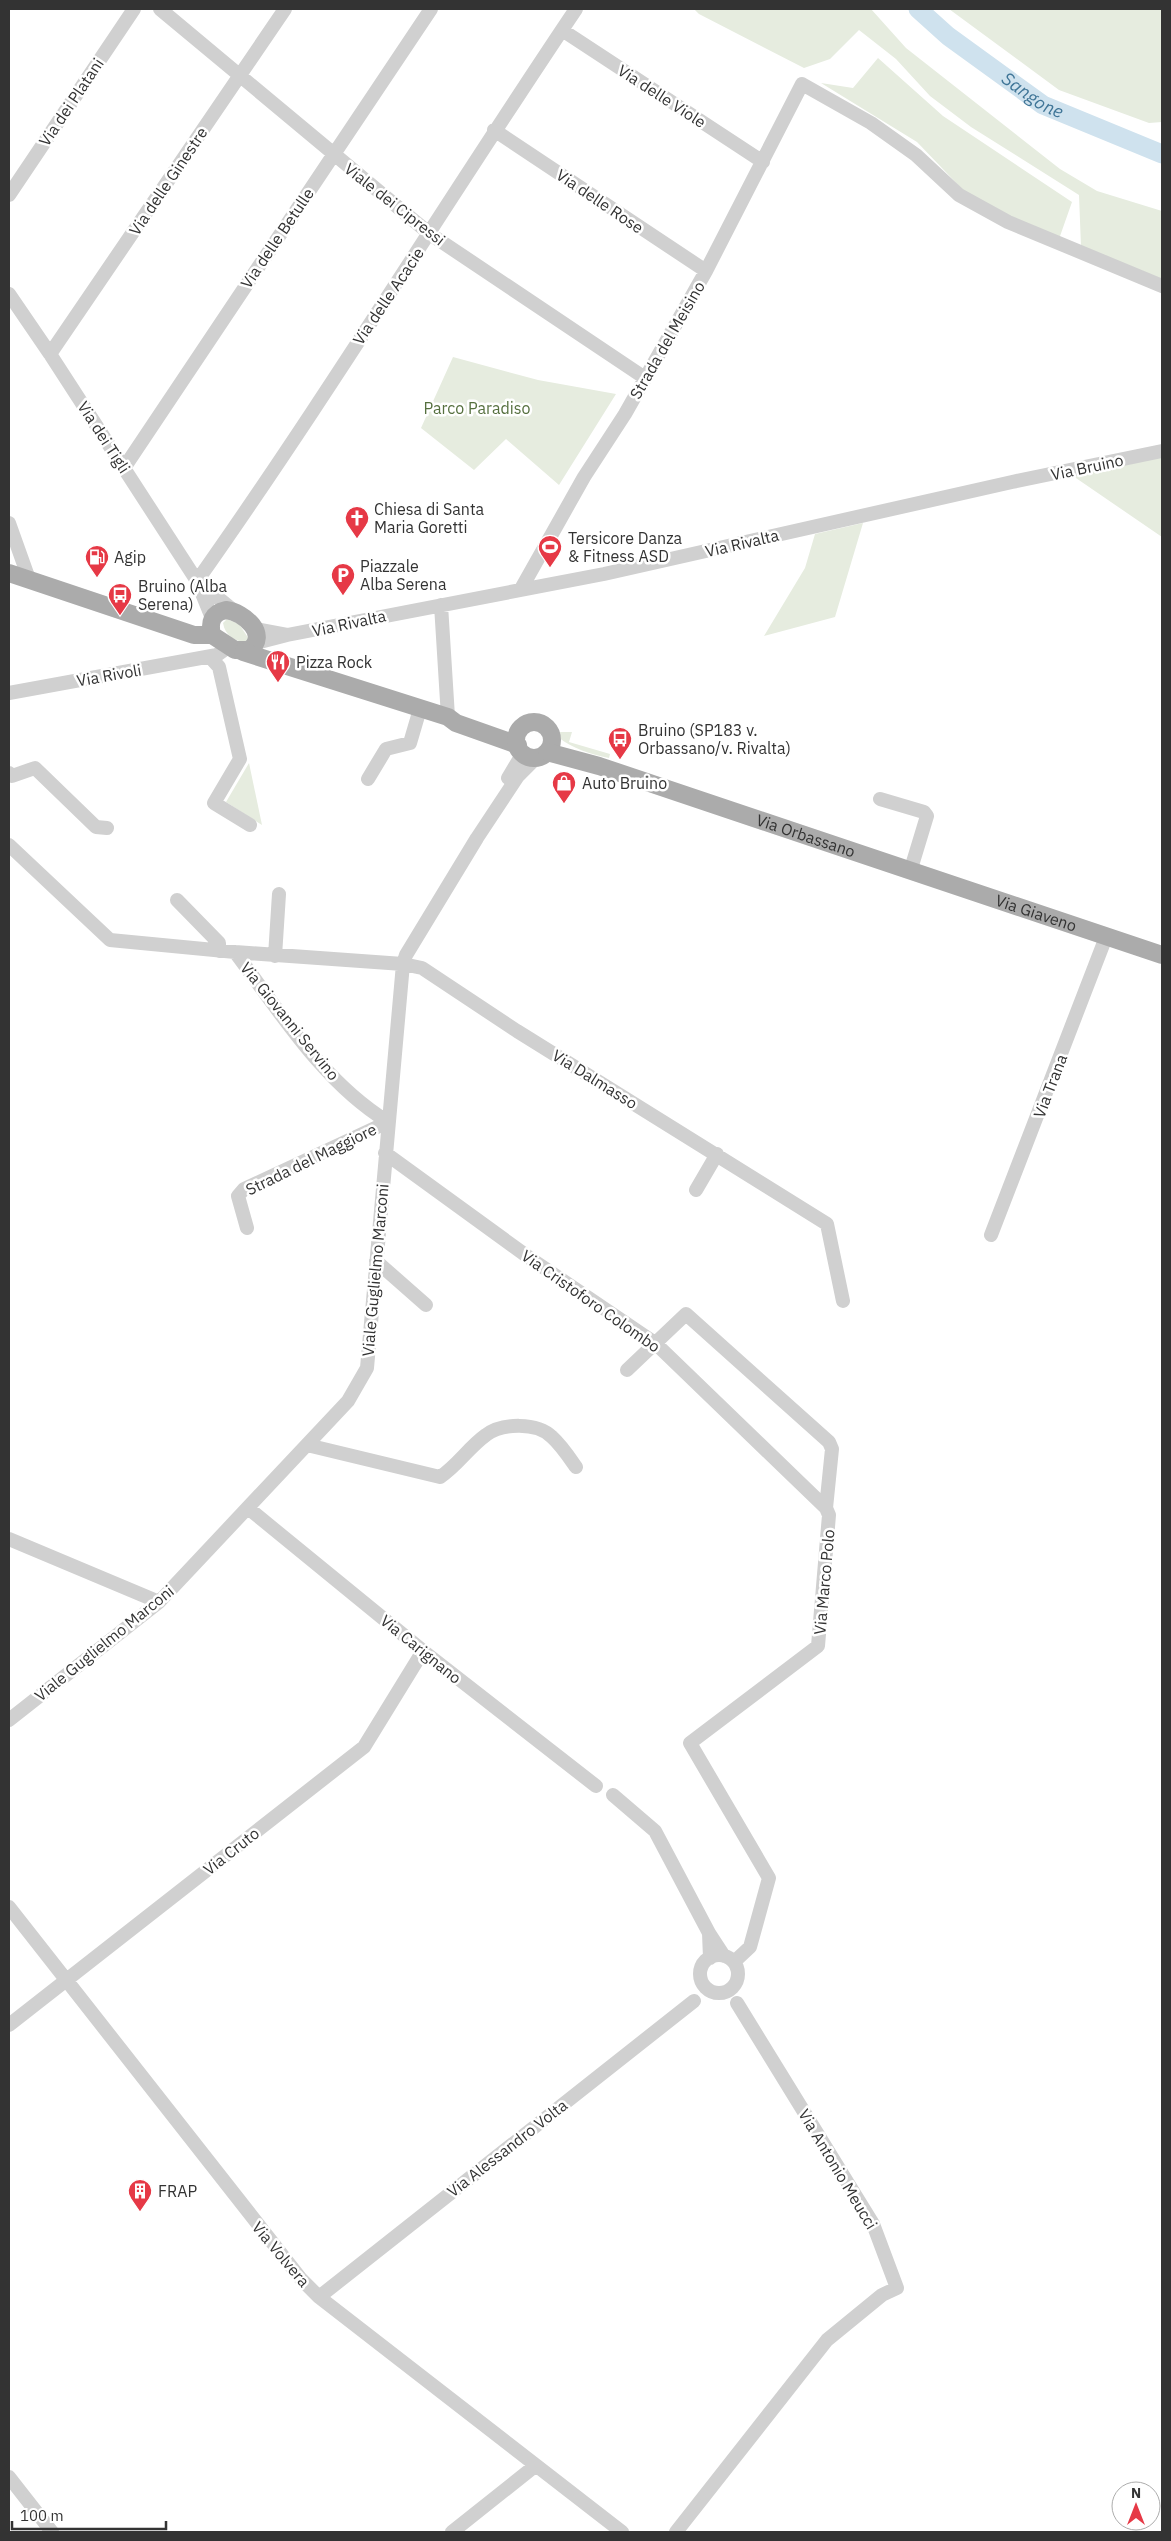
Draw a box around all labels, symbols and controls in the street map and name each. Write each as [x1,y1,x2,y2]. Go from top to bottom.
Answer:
street label: Via dei Platani [34,54,108,150]
street label: Via delle Viole [614,60,710,132]
water label: Sangone [997,67,1067,123]
street label: Via delle Ginestre [124,123,212,239]
street label: Viale dei Cipressi [341,158,449,250]
street label: Via delle Rose [553,165,648,238]
street label: Via delle Betulle [236,184,318,292]
street label: Via delle Acacie [348,243,428,348]
street label: Strada del Meisino [625,278,709,402]
street label: Via dei Tigli [73,397,135,477]
park label: Parco Paradiso [423,398,531,418]
street label: Via Bruino [1049,450,1125,484]
place label: Chiesa di Santa Maria Goretti [374,499,485,537]
church icon: Chiesa di Santa Maria Goretti [344,505,370,539]
street label: Via Rivalta [703,525,781,561]
place label: Tersicore Danza & Fitness ASD [568,528,683,566]
sports icon: Tersicore Danza & Fitness ASD [537,534,563,568]
fuel station icon: Agip [84,544,110,578]
place label: Agip [114,547,146,567]
place label: Piazzale Alba Serena [360,556,447,594]
parking icon: Piazzale Alba Serena [330,562,356,596]
place label: Bruino (Alba Serena) [138,576,227,614]
bus stop icon: Bruino (Alba Serena) [107,582,133,616]
street label: Via Rivalta [310,605,388,641]
restaurant icon: Pizza Rock [265,649,291,683]
place label: Pizza Rock [296,652,373,672]
street label: Via Rivoli [75,659,143,691]
place label: Bruino (SP183 v. Orbassano/v. Rivalta) [638,720,791,758]
bus stop icon: Bruino (SP183 v. Orbassano/v. Rivalta) [607,726,633,760]
shop icon: Auto Bruino [551,770,577,804]
place label: Auto Bruino [582,773,667,793]
street label: Via Orbassano [754,810,858,861]
street label: Via Giaveno [993,890,1079,936]
street label: Via Giovanni Servino [236,958,344,1084]
street label: Via Dalmasso [549,1045,641,1113]
street label: Via Trana [1029,1051,1071,1121]
street label: Strada del Maggiore [242,1119,380,1199]
street label: Viale Guglielmo Marconi [357,1183,393,1357]
street label: Via Cristoforo Colombo [518,1245,664,1357]
street label: Via Marco Polo [809,1528,839,1636]
street label: Viale Guglielmo Marconi [30,1581,178,1705]
street label: Via Carignano [376,1610,466,1688]
street label: Via Cruto [199,1823,263,1879]
street label: Via Alessandro Volta [443,2095,571,2201]
street label: Via Antonio Meucci [794,2105,882,2233]
building icon: FRAP [127,2178,153,2212]
place label: FRAP [158,2181,197,2201]
street label: Via Volvera [248,2217,314,2291]
north arrow [1111,2481,1161,2531]
text: N [1131,2484,1141,2502]
scale bar [12,2498,166,2530]
text: 100 m [20,2506,64,2525]

